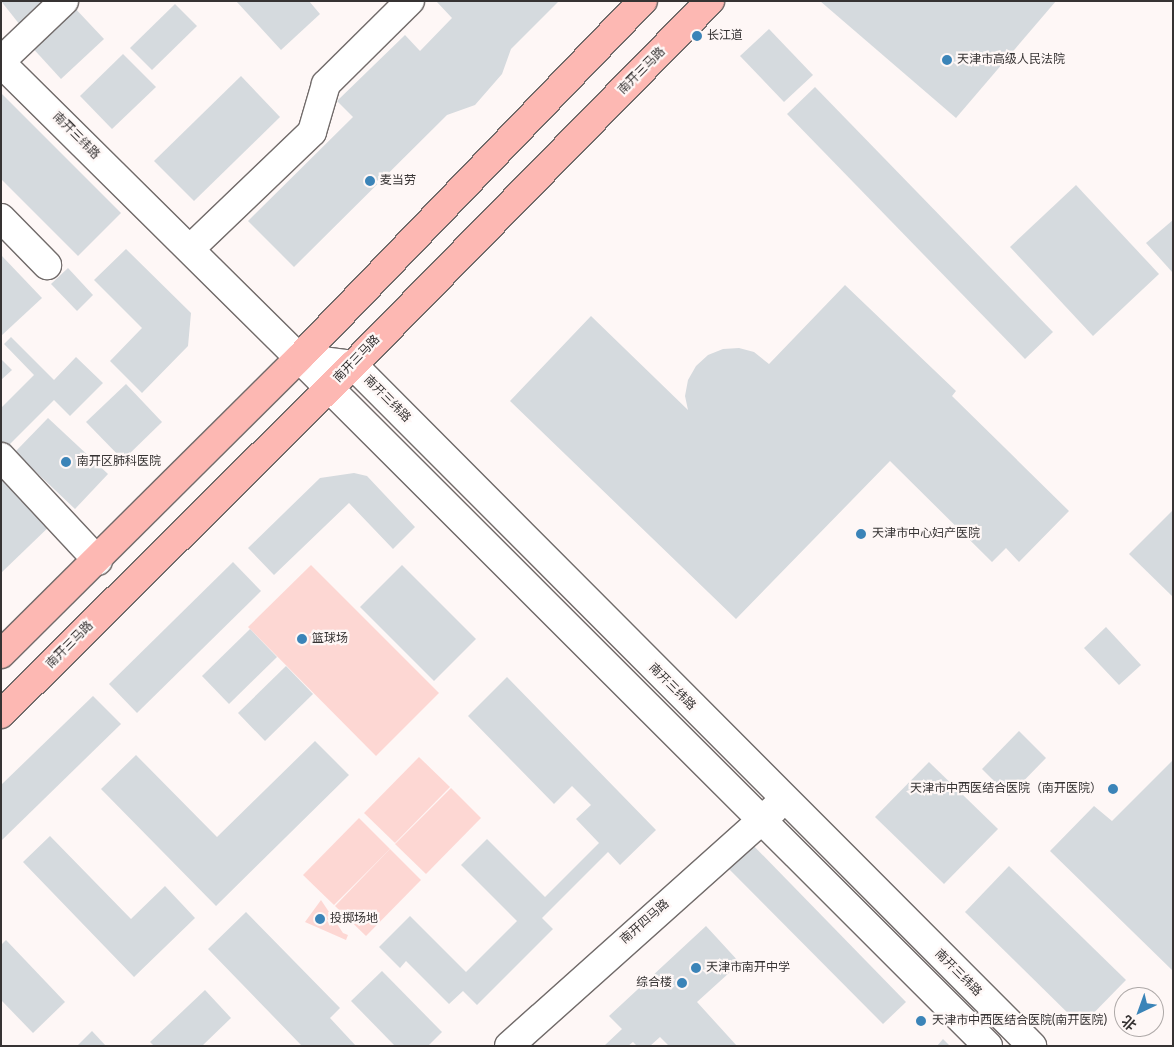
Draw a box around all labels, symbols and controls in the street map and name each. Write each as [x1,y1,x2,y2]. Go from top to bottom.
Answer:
place label: 长江道 [707,29,743,43]
marker: 长江道 [691,30,703,42]
street label: 南开三马路 [616,45,668,97]
place label: 天津市高级人民法院 [957,53,1065,67]
marker: 天津市高级人民法院 [941,54,953,66]
street label: 南开三纬路 [50,110,102,162]
place label: 麦当劳 [380,174,416,188]
marker: 麦当劳 [364,175,376,187]
street label: 南开三马路 [331,332,383,386]
street label: 南开三纬路 [361,373,413,425]
marker: 南开区肺科医院 [59,455,73,469]
place label: 南开区肺科医院 [77,455,161,469]
marker: 天津市中心妇产医院 [854,527,868,541]
place label: 天津市中心妇产医院 [872,527,980,541]
street label: 南开三马路 [44,619,96,671]
place label: 篮球场 [312,632,348,646]
marker: 篮球场 [296,633,308,645]
street label: 南开三纬路 [646,661,698,713]
place label: 天津市中西医结合医院（南开医院） [910,782,1102,796]
marker: 天津市中西医结合医院（南开医院） [1106,782,1120,796]
street label: 南开四马路 [618,897,672,947]
place label: 投掷场地 [330,912,378,926]
marker: 投掷场地 [314,913,326,925]
street label: 南开三纬路 [932,947,984,999]
place label: 天津市南开中学 [706,961,790,975]
marker: 天津市南开中学 [690,962,702,974]
place label: 综合楼 [636,976,672,990]
marker: 综合楼 [676,977,688,989]
north arrow [1114,987,1164,1037]
text: 北 [1118,1012,1140,1034]
marker: 天津市中西医结合医院(南开医院) [914,1014,928,1028]
place label: 天津市中西医结合医院(南开医院) [932,1014,1107,1028]

